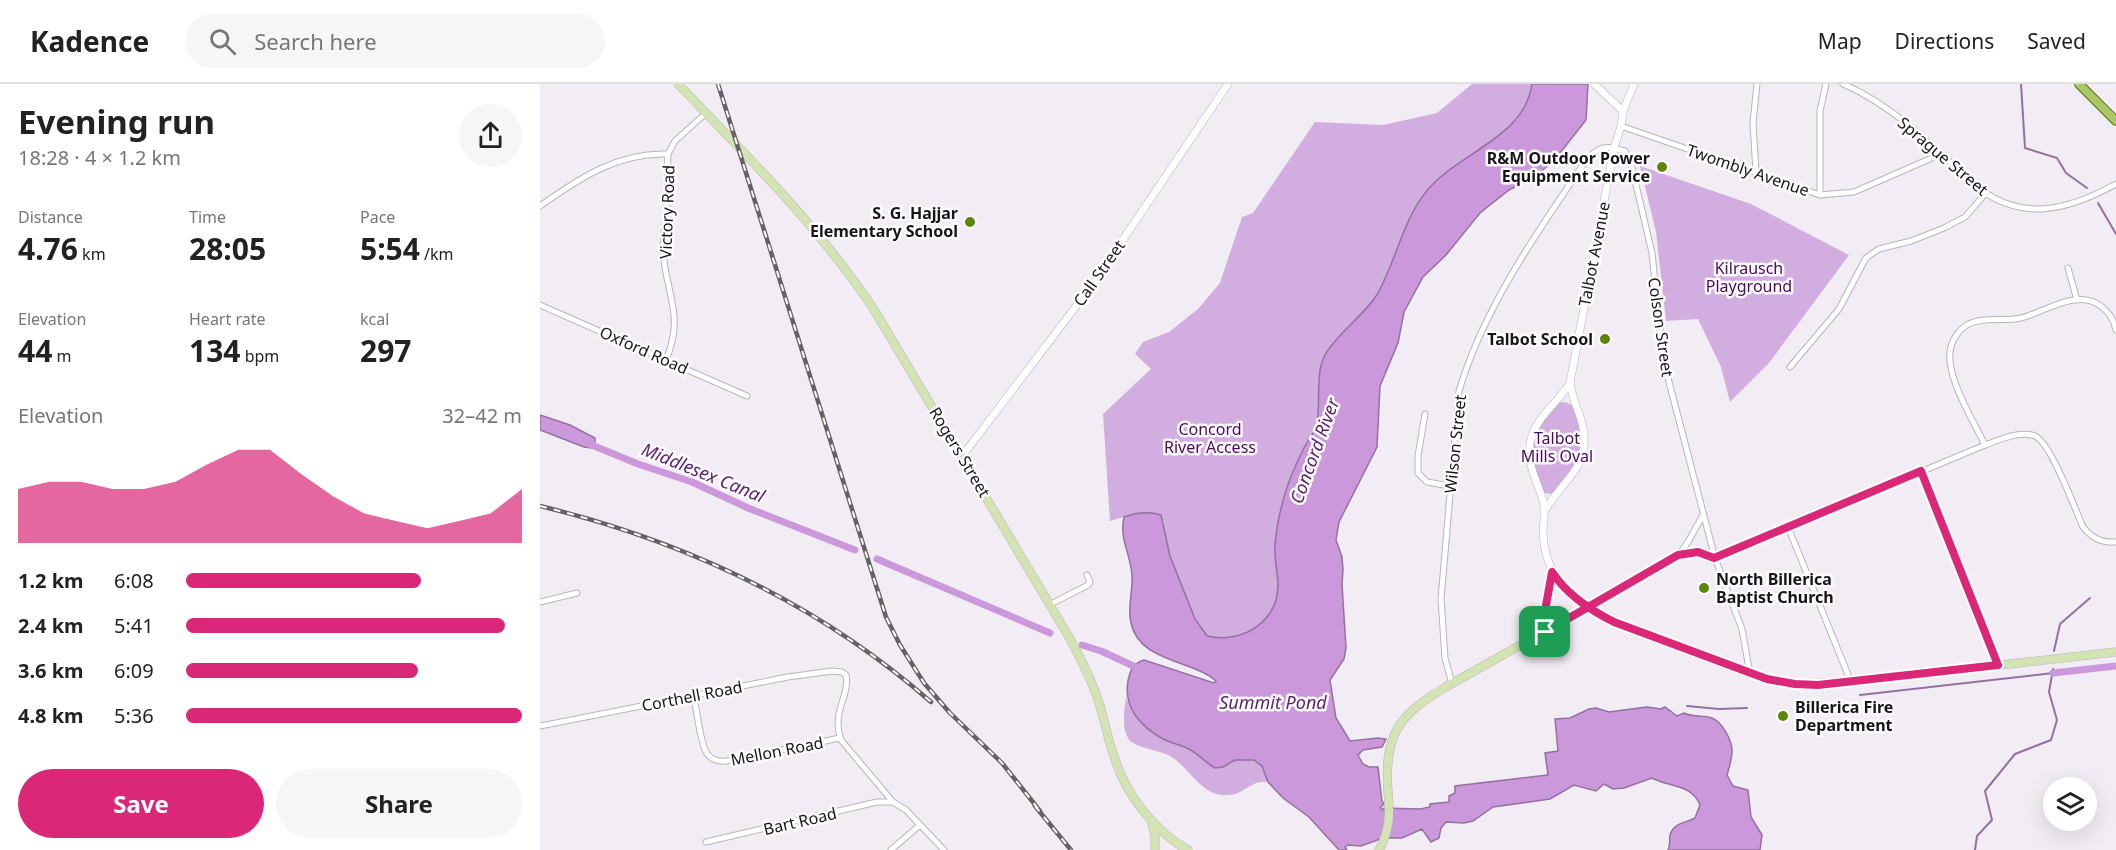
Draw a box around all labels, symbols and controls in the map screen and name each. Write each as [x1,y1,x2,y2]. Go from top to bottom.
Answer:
search box [185,14,605,68]
text: Kadence [30,22,149,60]
icon: search [206,25,239,58]
text: Search here [254,26,377,56]
text: Map [1818,27,1862,55]
text: Directions [1895,27,1994,55]
text: Saved [2027,27,2086,55]
text: Evening run [18,99,215,144]
button: share [459,104,522,167]
street label: Sprague Street [1893,112,1993,200]
street label: Twombly Avenue [1684,139,1812,201]
text: 18:28 · 4 × 1.2 km [18,144,181,171]
place label: R&M Outdoor Power Equipment Service [1487,147,1650,187]
marker: R&M Outdoor Power Equipment Service [1655,160,1669,174]
street label: Victory Road [654,165,680,259]
street label: Talbot Avenue [1573,200,1615,308]
place label: S. G. Hajjar Elementary School [810,202,958,242]
text: Distance [18,206,83,228]
text: Time [189,206,226,228]
text: Pace [360,206,395,228]
marker: S. G. Hajjar Elementary School [963,215,977,229]
text: 4.76 [18,228,78,269]
text: 28:05 [189,228,266,269]
text: 5:54 [360,228,420,269]
street label: Call Street [1068,235,1130,311]
text: km [78,243,106,265]
text: /km [420,243,454,265]
park label: Kilrausch Playground [1706,257,1792,297]
street label: Colson Street [1643,276,1679,378]
text: Elevation [18,308,86,330]
text: Heart rate [189,308,265,330]
text: kcal [360,308,389,330]
street label: Oxford Road [596,321,692,379]
place label: Talbot School [1487,328,1593,350]
text: 44 [18,330,52,371]
text: 134 [189,330,240,371]
text: 297 [360,330,411,371]
marker: Talbot School [1598,332,1612,346]
text: m [52,345,71,367]
text: bpm [240,345,279,367]
street label: Wilson Street [1439,393,1471,494]
water label: Concord River [1284,394,1345,507]
text: Elevation [18,402,103,429]
text: 32–42 m [442,402,522,429]
street label: Rogers Street [924,403,996,501]
park label: Concord River Access [1164,418,1256,458]
park label: Talbot Mills Oval [1521,427,1593,467]
water label: Middlesex Canal [638,437,769,508]
text: 1.2 km [18,567,84,594]
text: 6:08 [114,567,154,594]
place label: North Billerica Baptist Church [1716,568,1834,608]
marker: North Billerica Baptist Church [1697,581,1711,595]
pin [1519,606,1570,657]
text: 2.4 km [18,612,84,639]
text: 5:41 [114,612,154,639]
icon: arrive [1528,615,1561,648]
text: 3.6 km [18,657,84,684]
text: 6:09 [114,657,154,684]
street label: Corthell Road [640,675,744,717]
water label: Summit Pond [1219,690,1327,714]
place label: Billerica Fire Department [1795,696,1893,736]
text: 4.8 km [18,702,84,729]
text: 5:36 [114,702,154,729]
marker: Billerica Fire Department [1776,709,1790,723]
street label: Mellon Road [729,731,825,771]
button: Save [18,769,264,838]
button: Share [276,769,522,838]
map controls [2043,777,2097,831]
button: layers [2043,777,2097,831]
street label: Bart Road [761,802,839,840]

